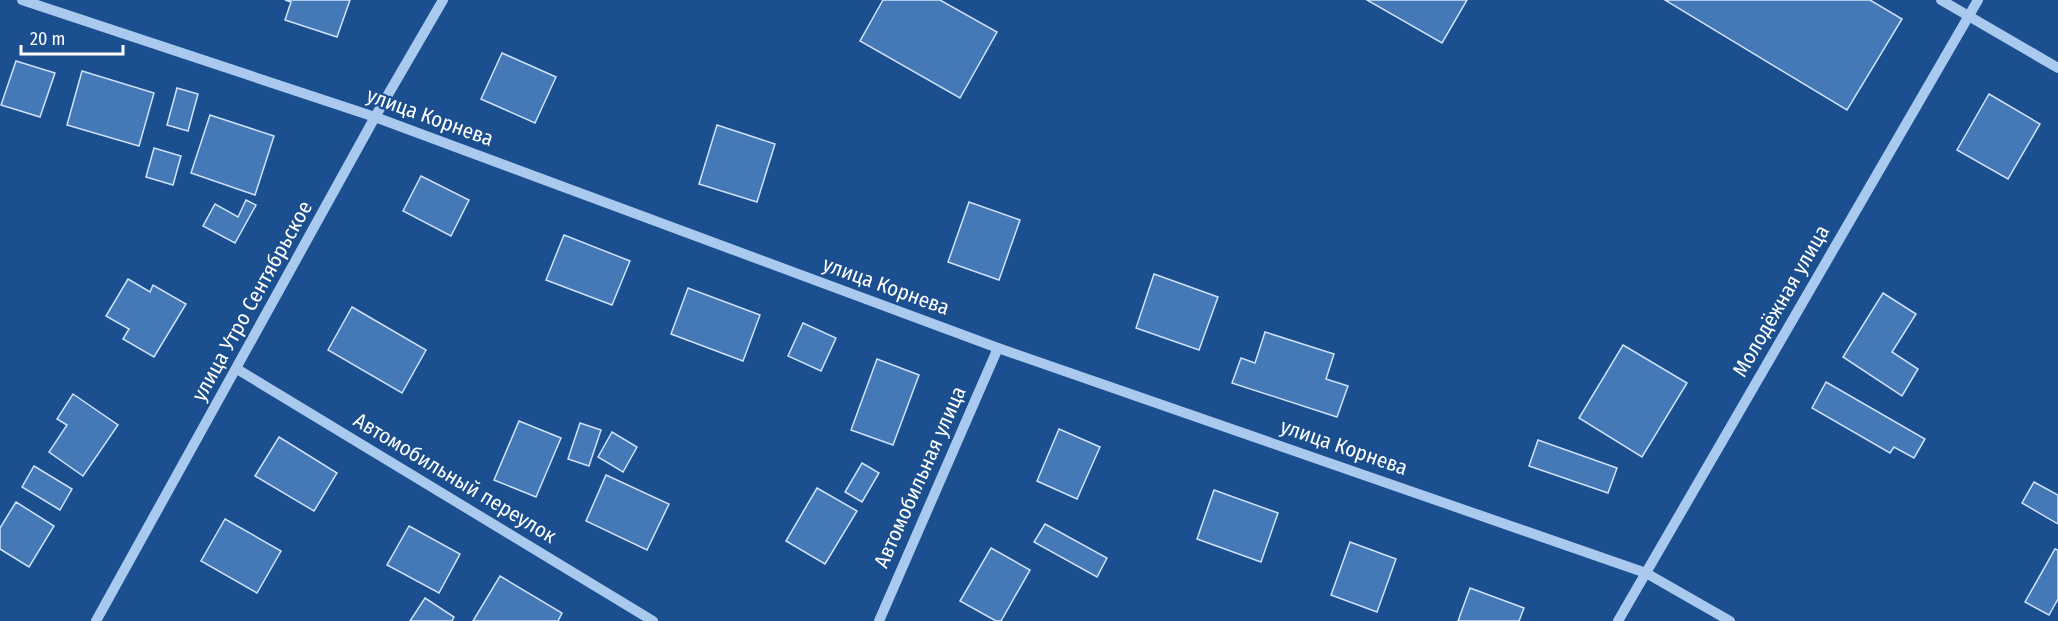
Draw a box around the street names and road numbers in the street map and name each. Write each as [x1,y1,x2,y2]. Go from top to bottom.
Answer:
street label: улица Корнева [363,82,497,152]
street label: улица Утро Сентябрьское [186,196,318,406]
street label: Молодёжная улица [1727,220,1835,382]
street label: улица Корнева [819,251,953,321]
street label: Автомобильная улица [868,382,972,572]
street label: Автомобильный переулок [349,407,561,549]
street label: улица Корнева [1277,413,1411,481]

